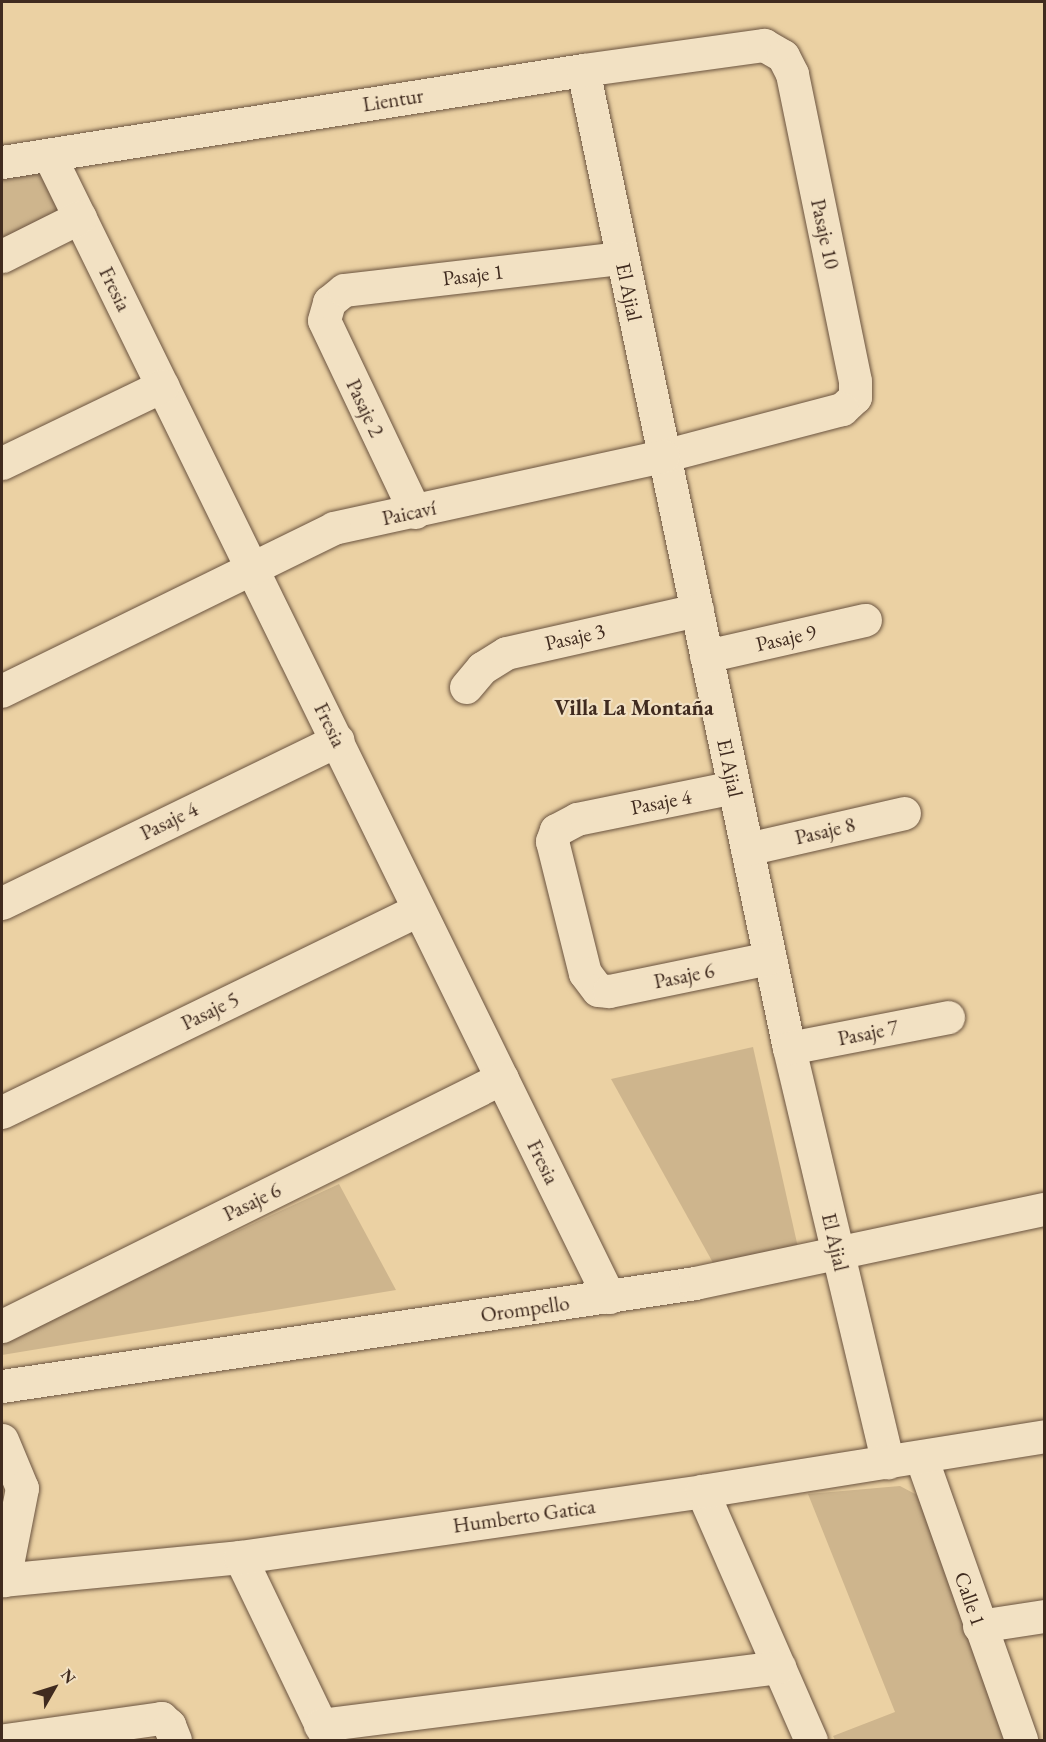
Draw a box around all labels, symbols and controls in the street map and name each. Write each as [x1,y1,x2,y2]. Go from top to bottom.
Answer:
street label: Lientur [361,83,425,117]
street label: Pasaje 10 [805,197,845,271]
street label: Pasaje 1 [441,259,505,291]
street label: El Ajial [611,261,647,323]
street label: Fresia [94,263,136,315]
street label: Pasaje 2 [341,375,389,441]
street label: Paicaví [380,495,438,531]
street label: Pasaje 3 [542,618,608,656]
street label: Pasaje 9 [753,619,819,657]
district label: Villa La Montaña [554,695,714,721]
street label: Fresia [309,699,351,751]
street label: El Ajial [712,737,748,799]
street label: Pasaje 4 [629,784,693,820]
street label: Pasaje 4 [136,796,202,846]
street label: Pasaje 8 [792,812,858,850]
street label: Pasaje 6 [652,958,716,994]
street label: Pasaje 5 [177,986,243,1036]
street label: Pasaje 7 [836,1015,900,1051]
street label: Fresia [522,1136,564,1188]
street label: Pasaje 6 [219,1177,285,1227]
street label: El Ajial [816,1210,854,1274]
street label: Orompello [479,1290,571,1328]
street label: Humberto Gatica [451,1494,597,1538]
street label: Calle 1 [949,1568,991,1630]
north arrow [24,1658,84,1718]
text: N [56,1665,81,1688]

